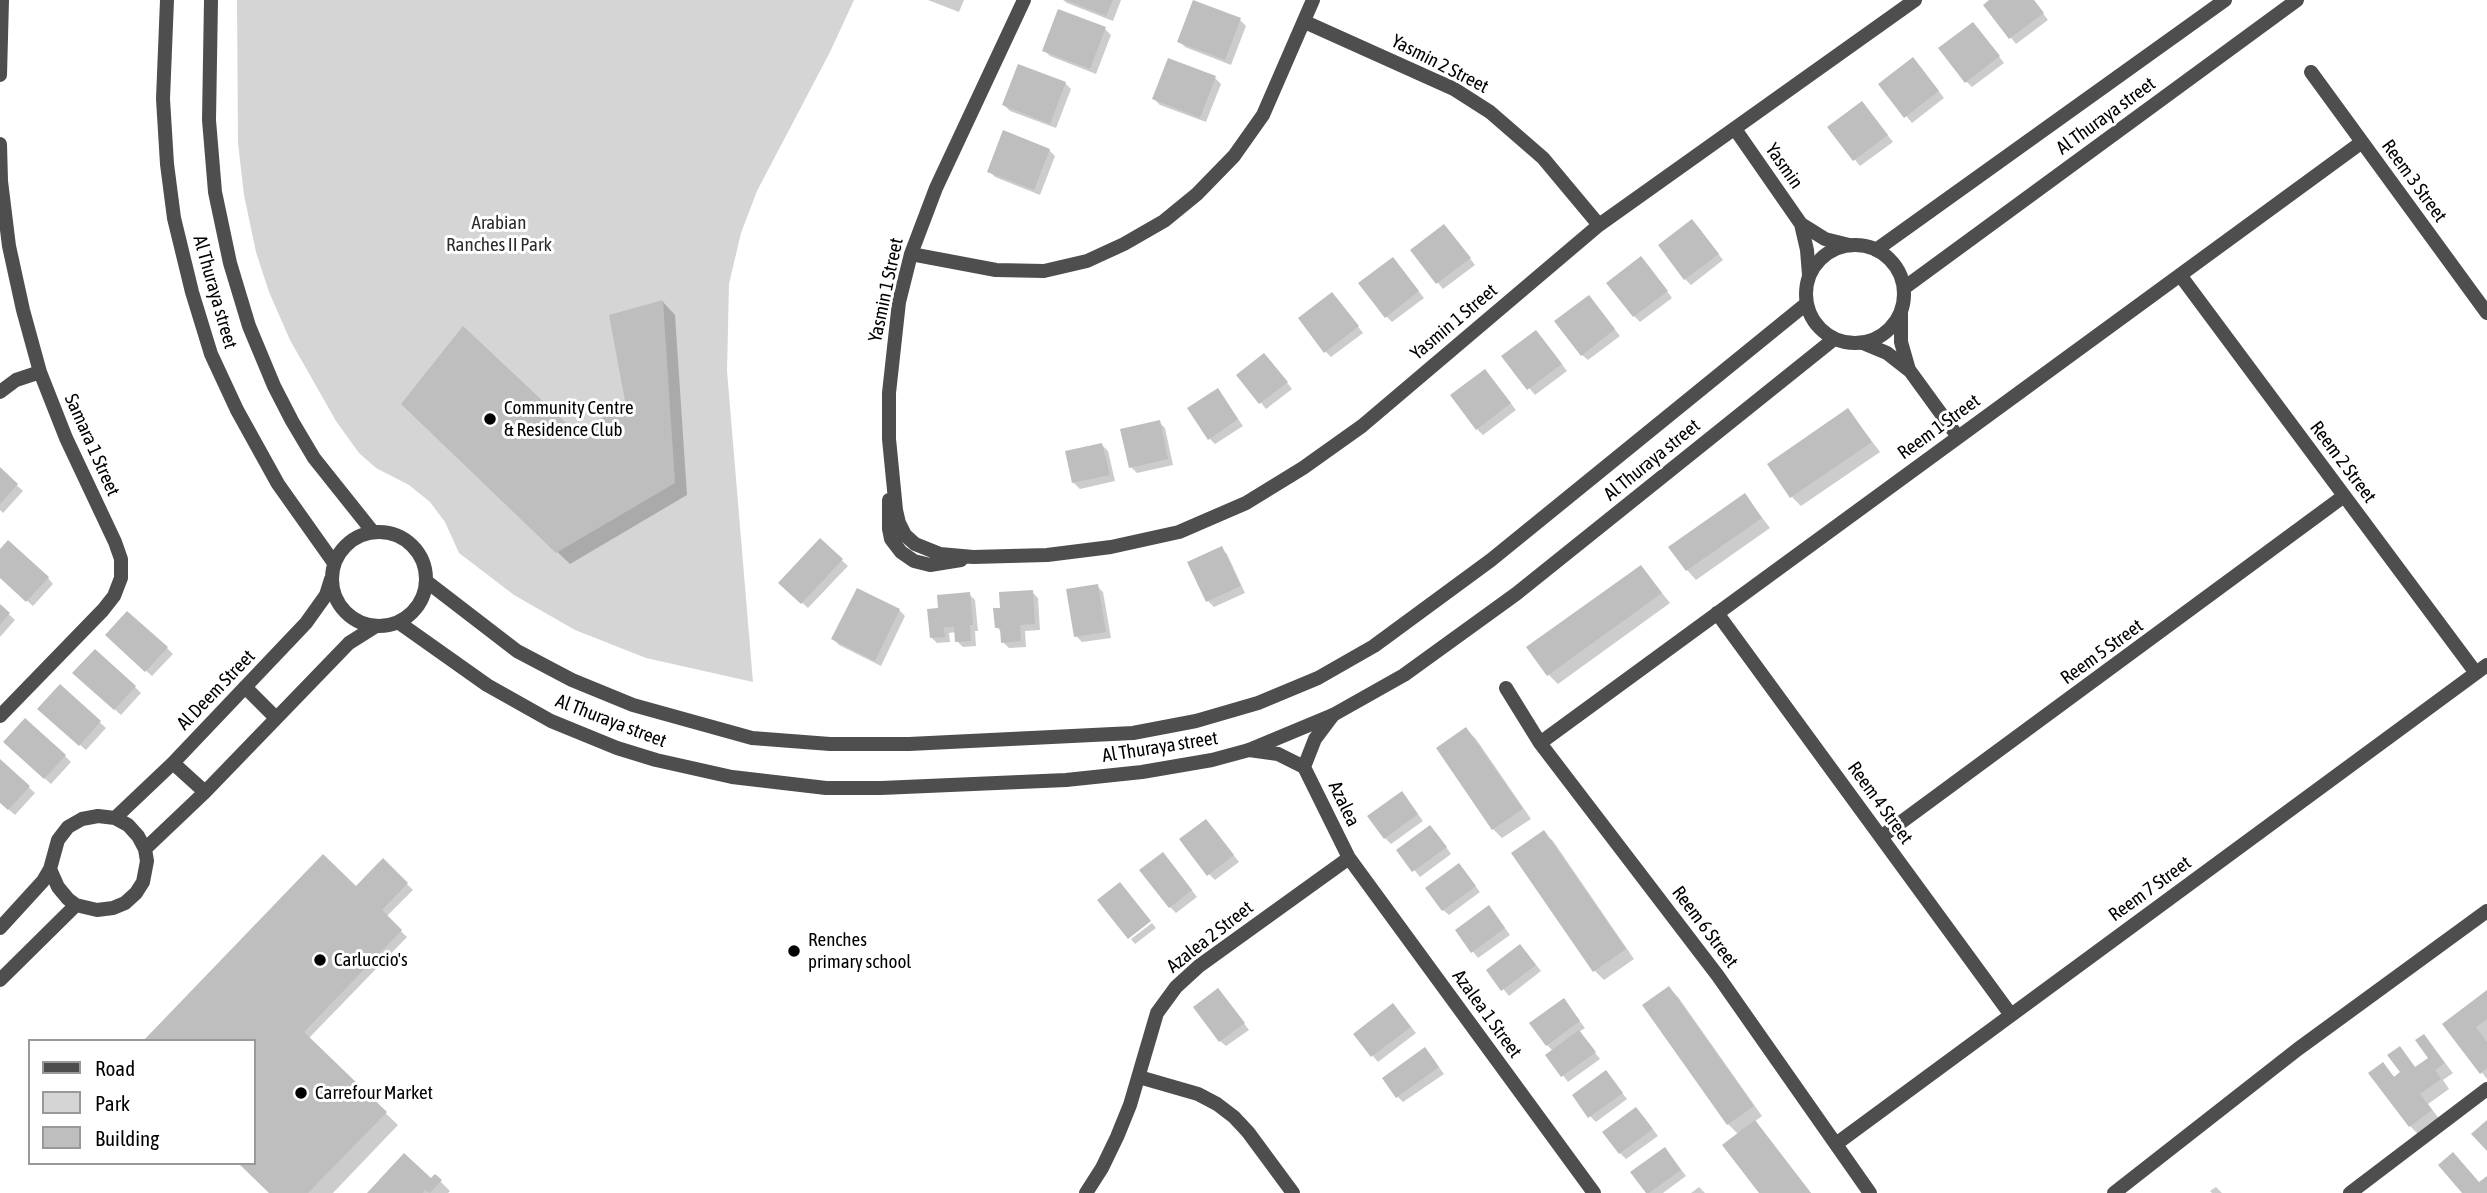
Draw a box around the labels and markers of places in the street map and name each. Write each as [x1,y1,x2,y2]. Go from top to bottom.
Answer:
place label: Community Centre & Residence Club [504,397,634,441]
marker: Community Centre & Residence Club [482,411,498,427]
place label: Renches primary school [808,929,911,973]
marker: Renches primary school [786,943,802,959]
place label: Carluccio's [334,949,408,971]
marker: Carluccio's [312,952,328,968]
place label: Carrefour Market [315,1082,433,1104]
marker: Carrefour Market [293,1085,309,1101]

